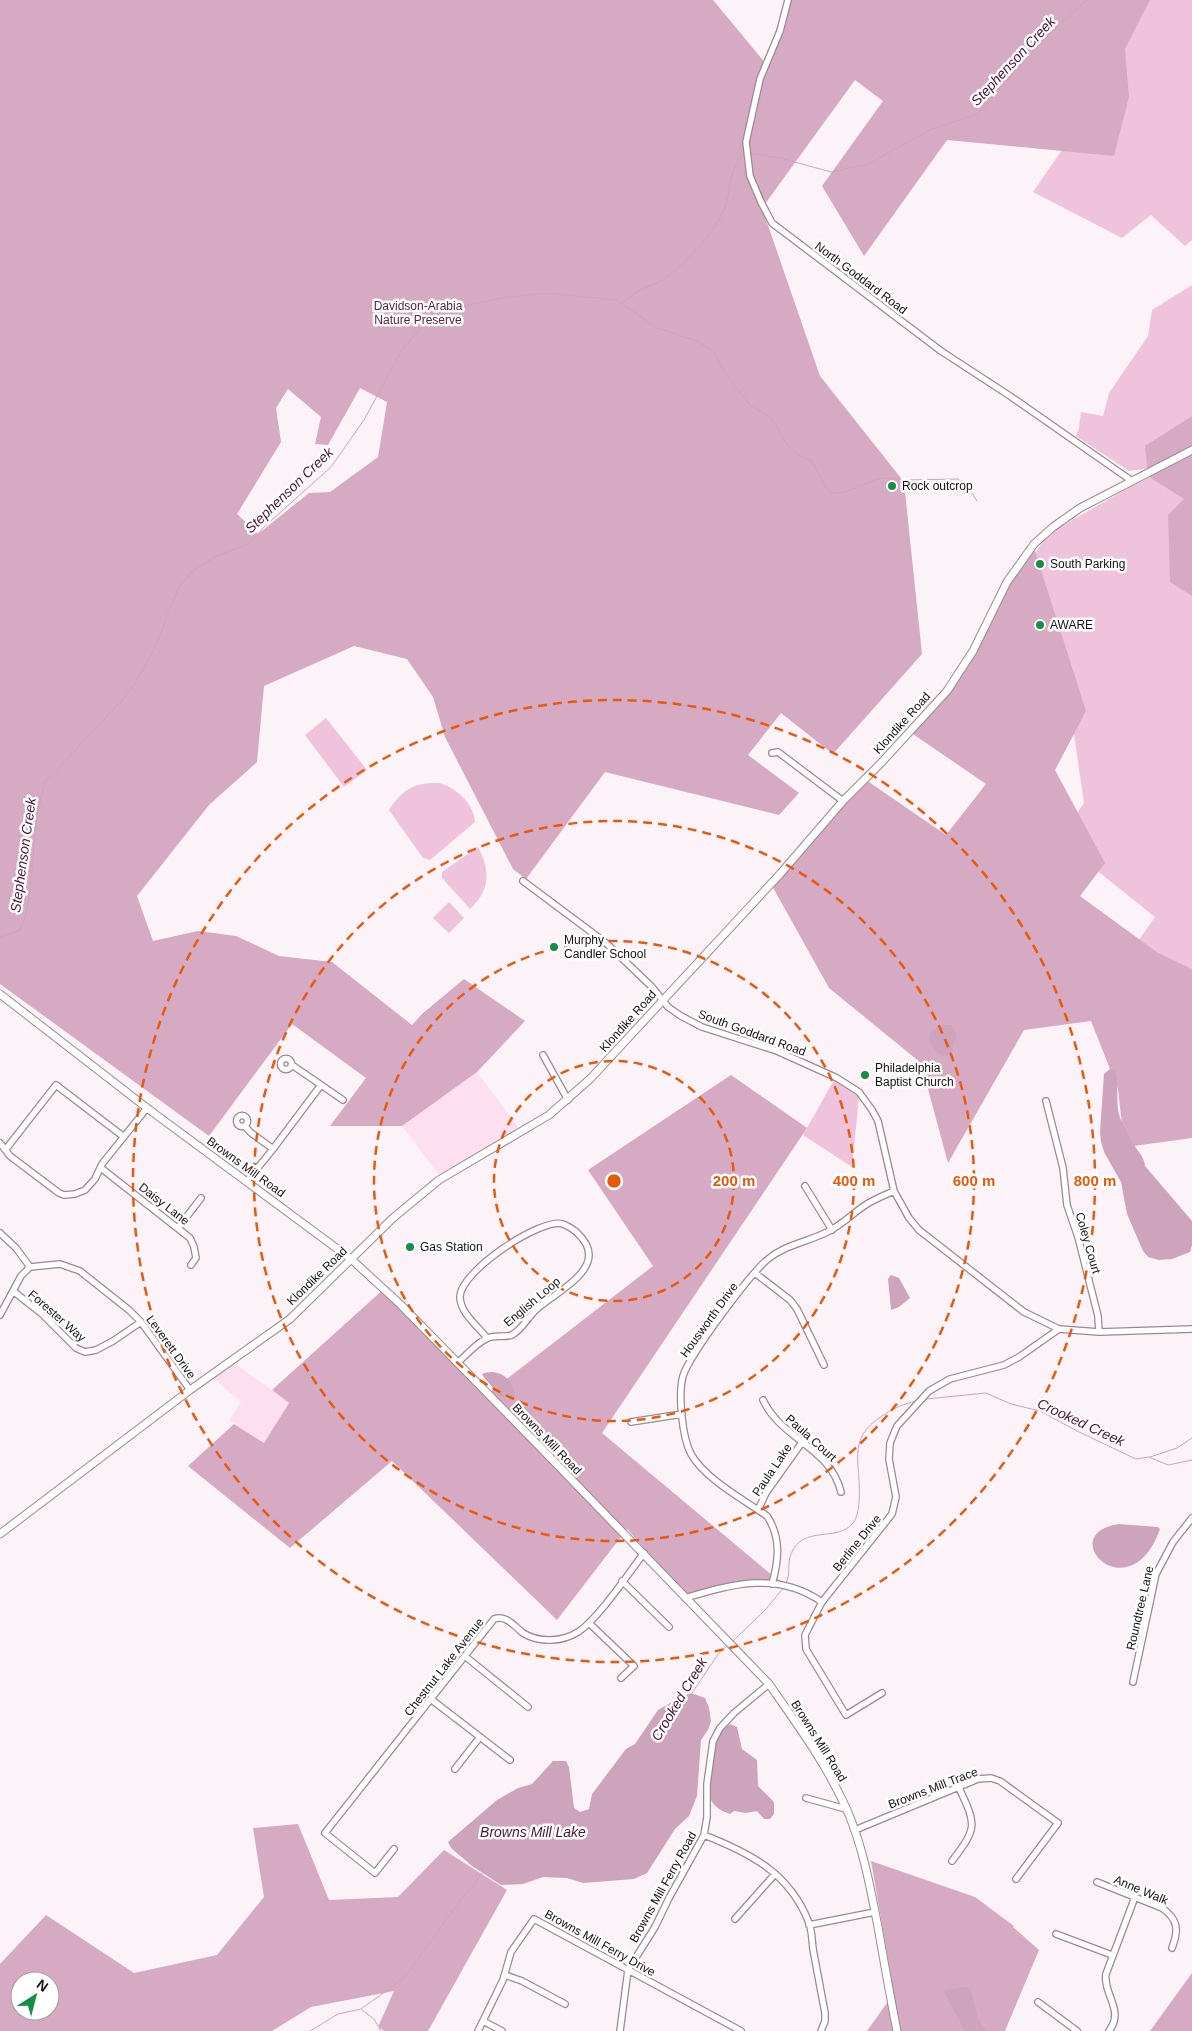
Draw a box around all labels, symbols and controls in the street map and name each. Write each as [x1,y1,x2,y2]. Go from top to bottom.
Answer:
water label: Stephenson Creek [968,12,1059,109]
street label: North Goddard Road [812,239,910,317]
park label: Davidson-Arabia Nature Preserve [374,299,463,327]
water label: Stephenson Creek [242,443,337,536]
place label: Rock outcrop [902,479,973,493]
marker: Rock outcrop [886,480,898,492]
place label: South Parking [1050,557,1125,571]
marker: South Parking [1034,558,1046,570]
place label: AWARE [1050,618,1093,632]
marker: AWARE [1034,619,1046,631]
street label: Klondike Road [871,689,933,757]
water label: Stephenson Creek [7,795,39,914]
place label: Murphy Candler School [564,933,646,961]
marker: Murphy Candler School [548,941,560,953]
street label: Klondike Road [597,987,659,1055]
street label: South Goddard Road [696,1007,808,1059]
place label: Philadelphia Baptist Church [875,1061,954,1089]
marker: Philadelphia Baptist Church [859,1069,871,1081]
street label: Browns Mill Road [204,1134,288,1200]
centre of rings [605,1172,623,1190]
text: 200 m [713,1172,755,1189]
text: 400 m [833,1172,875,1189]
text: 600 m [953,1172,995,1189]
text: 800 m [1074,1172,1116,1189]
street label: Daisy Lane [136,1180,192,1228]
street label: Coley Court [1073,1211,1104,1276]
place label: Gas Station [420,1240,483,1254]
marker: Gas Station [404,1241,416,1253]
street label: Klondike Road [284,1244,350,1308]
street label: English Loop [501,1274,563,1330]
street label: Housworth Drive [677,1280,741,1360]
street label: Forester Way [25,1287,89,1345]
street label: Leverett Drive [143,1313,199,1382]
water label: Crooked Creek [1035,1395,1128,1450]
street label: Browns Mill Road [510,1401,584,1477]
street label: Paula Court [783,1412,840,1465]
street label: Paula Lake [749,1441,795,1499]
street label: Berline Drive [830,1512,884,1574]
street label: Roundtree Lane [1123,1564,1157,1652]
street label: Chestnut Lake Avenue [401,1615,487,1719]
water label: Crooked Creek [648,1654,711,1743]
street label: Browns Mill Road [788,1698,850,1784]
street label: Browns Mill Trace [886,1764,980,1812]
water label: Browns Mill Lake [480,1824,586,1840]
street label: Browns Mill Ferry Road [627,1829,699,1945]
street label: Anne Walk [1112,1872,1171,1908]
street label: Browns Mill Ferry Drive [542,1907,658,1979]
north arrow [10,1971,60,2021]
text: N [34,1976,51,1995]

